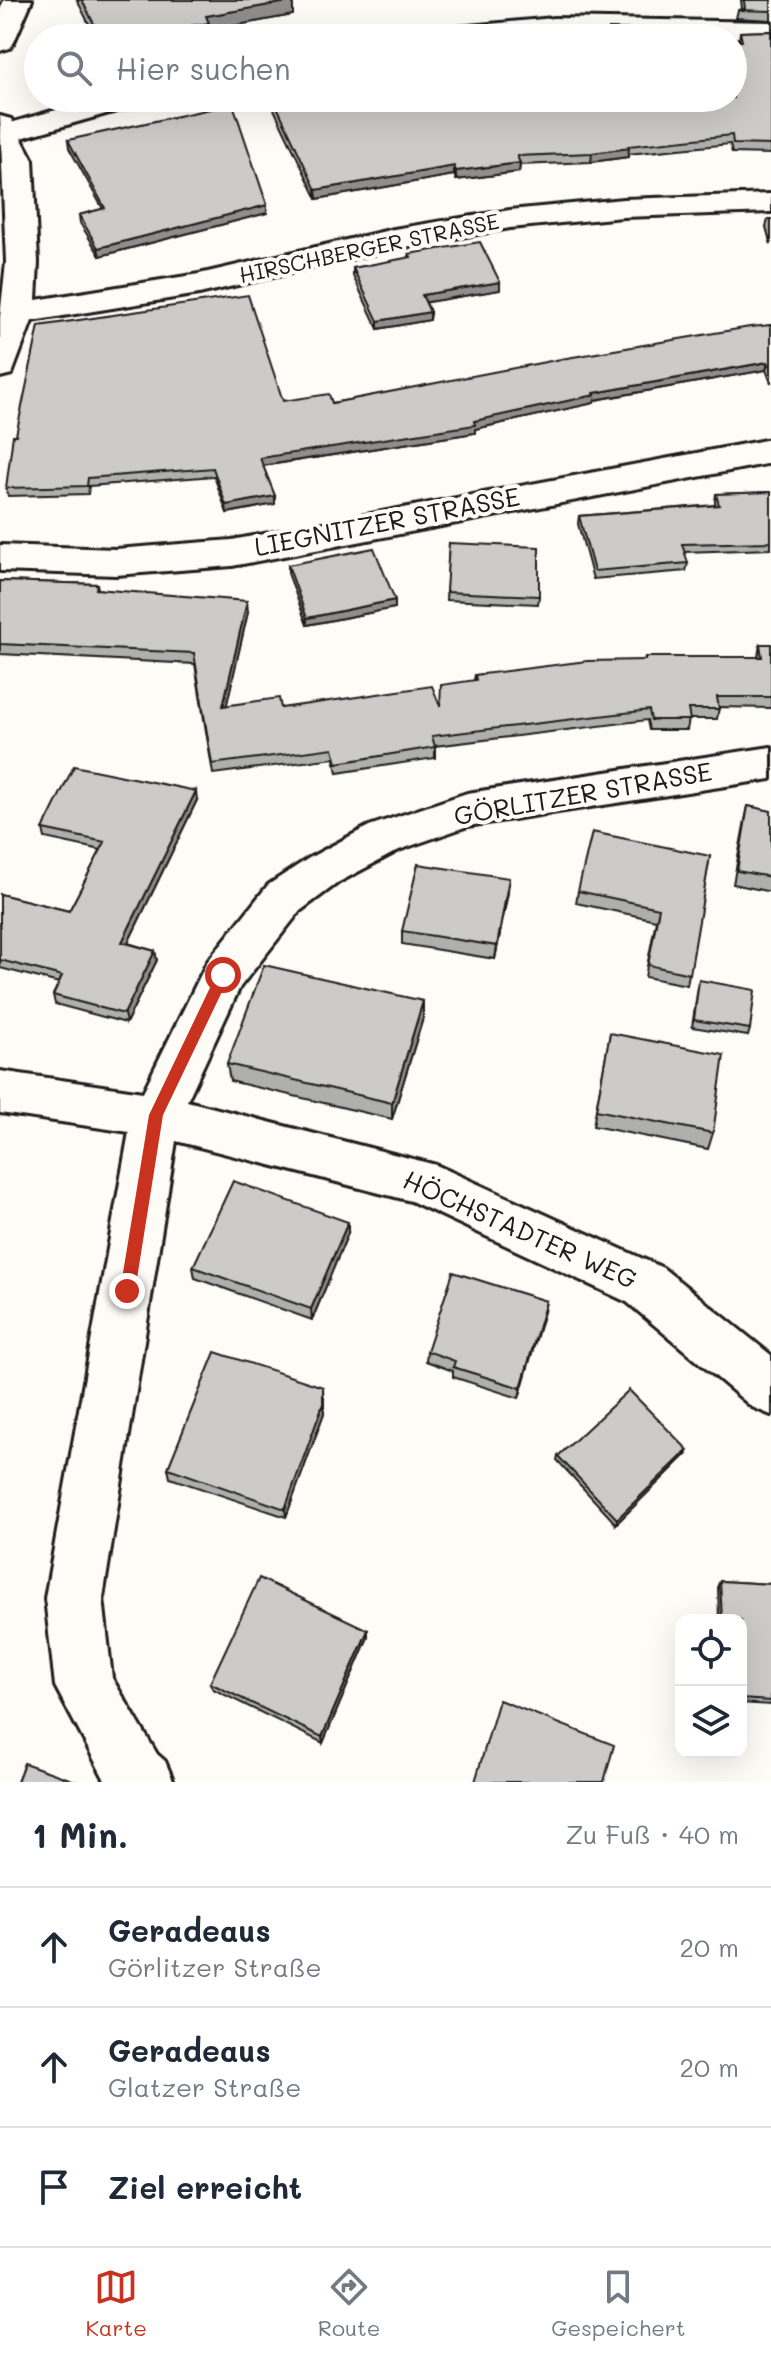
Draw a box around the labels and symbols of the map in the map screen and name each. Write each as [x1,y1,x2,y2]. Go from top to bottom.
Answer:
street label: HIRSCHBERGER STRASSE [236,206,502,289]
street label: LIEGNITZER STRASSE [251,479,522,563]
street label: GÖRLITZER STRASSE [451,754,714,832]
route start [205,957,241,993]
street label: HÖCHSTADTER WEG [398,1162,643,1296]
route end [109,1273,145,1309]

